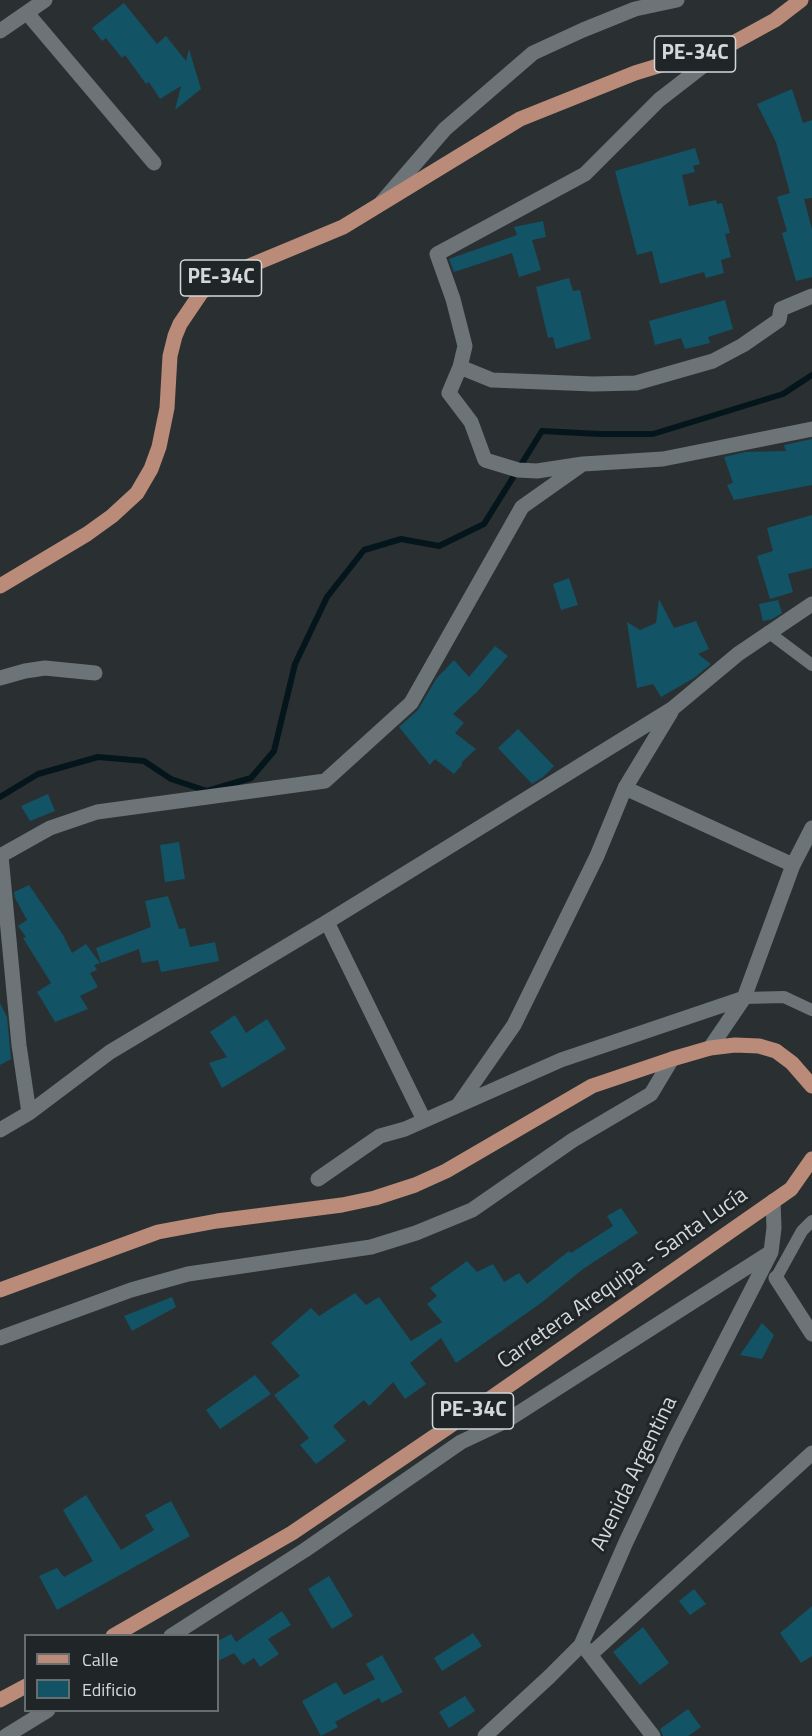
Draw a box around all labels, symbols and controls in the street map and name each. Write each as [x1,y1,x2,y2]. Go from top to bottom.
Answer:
road number: PE-34C [654,36,736,72]
road number: PE-34C [180,260,262,296]
street label: Carretera Arequipa - Santa Lucía [493,1183,753,1375]
road number: PE-34C [432,1393,514,1429]
street label: Avenida Argentina [586,1393,684,1555]
legend [24,1634,219,1712]
text: Calle [82,1646,118,1673]
text: Edificio [82,1676,136,1703]

